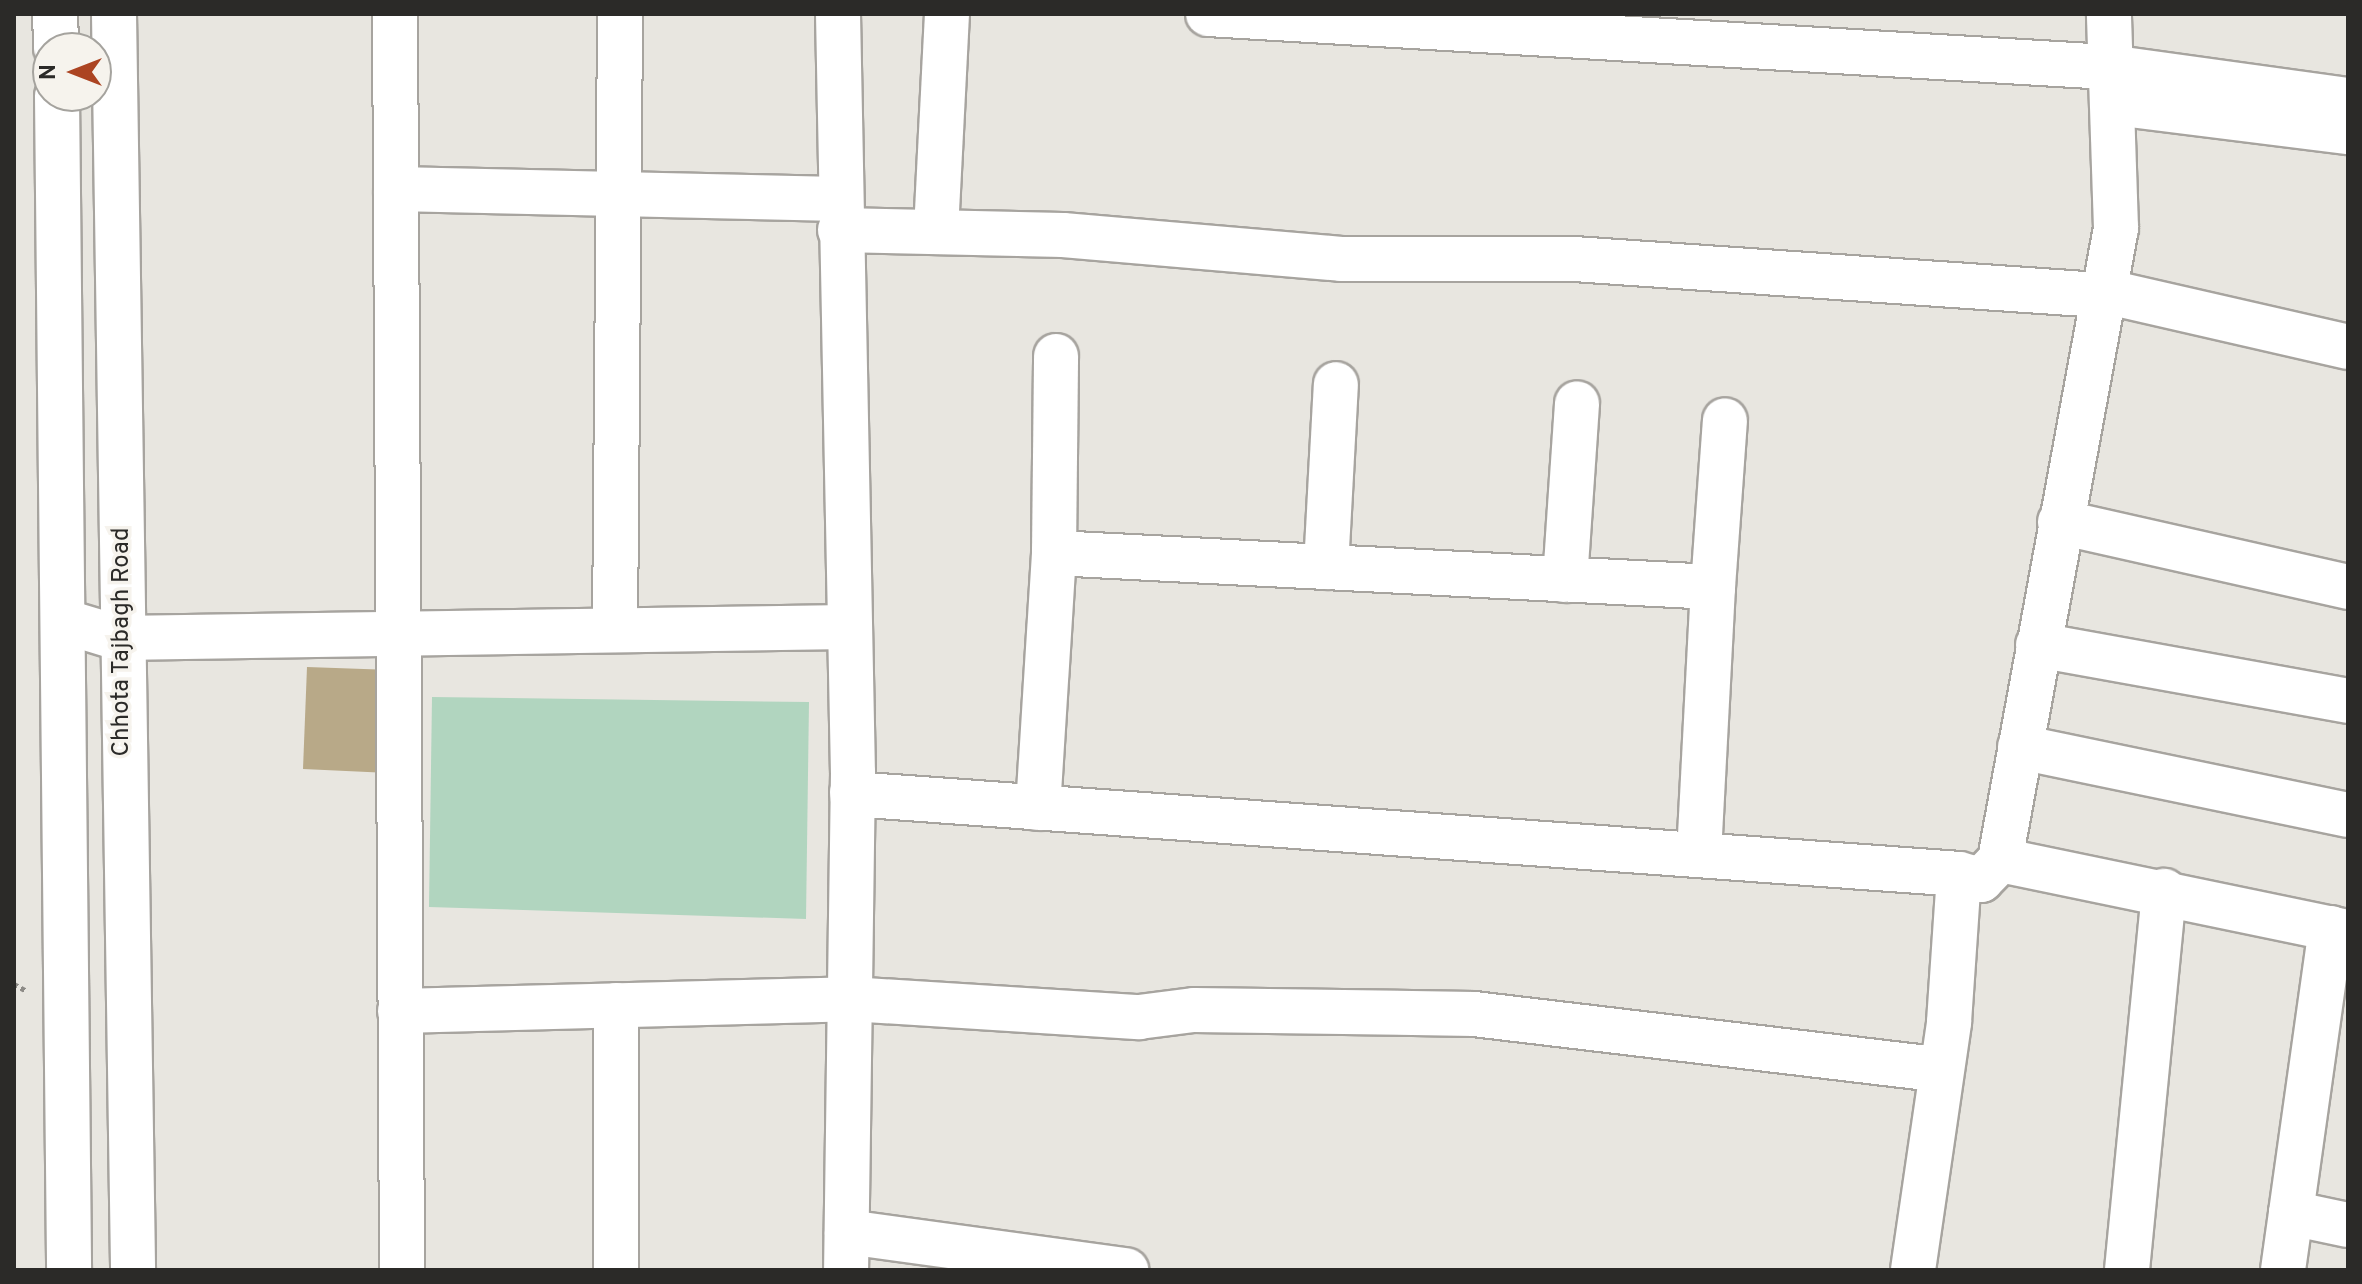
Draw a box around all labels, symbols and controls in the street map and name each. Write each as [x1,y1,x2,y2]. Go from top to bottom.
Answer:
north arrow [32,32,112,112]
text: N [36,64,63,80]
street label: Chhota Tajbagh Road [109,527,137,757]

